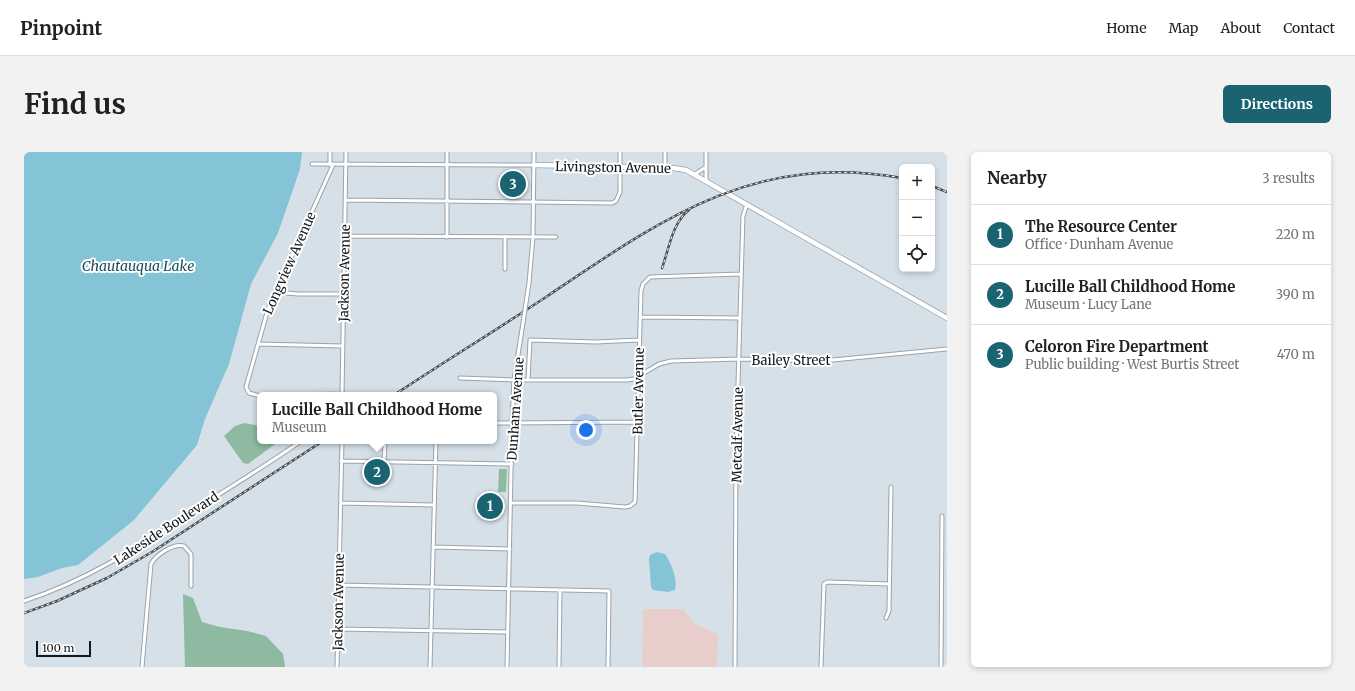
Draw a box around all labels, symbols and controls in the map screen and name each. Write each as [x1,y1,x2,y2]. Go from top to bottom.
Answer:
text: Pinpoint [20,16,102,40]
text: Home [1106,19,1147,37]
text: Map [1169,19,1198,37]
text: About [1220,19,1261,37]
text: Contact [1283,19,1335,37]
button: Directions [1223,85,1331,123]
text: Find us [24,86,126,122]
street label: Livingston Avenue [555,158,671,177]
map controls [899,164,935,272]
button: + [899,164,935,200]
text: Nearby [987,167,1047,189]
pin: 3 [500,169,526,199]
text: 3 results [1262,170,1315,187]
button: − [899,200,935,236]
street label: Longview Avenue [259,209,320,317]
text: The Resource Center [1025,217,1177,236]
street label: Jackson Avenue [335,224,354,323]
text: 1 [997,226,1003,243]
text: 220 m [1276,226,1315,243]
button: locate [899,236,935,272]
text: Office · Dunham Avenue [1025,236,1173,253]
water label: Chautauqua Lake [82,257,194,275]
text: Lucille Ball Childhood Home [1025,277,1235,296]
text: 2 [996,286,1004,303]
text: 390 m [1276,286,1315,303]
text: Museum · Lucy Lane [1025,296,1152,313]
text: Celoron Fire Department [1025,337,1209,356]
text: 3 [996,346,1004,363]
text: 470 m [1277,346,1315,363]
street label: Butler Avenue [629,347,648,435]
street label: Bailey Street [752,352,830,369]
street label: Dunham Avenue [503,356,528,461]
text: Public building · West Burtis Street [1025,356,1239,373]
street label: Metcalf Avenue [728,387,747,483]
popup [257,392,497,444]
text: Lucille Ball Childhood Home [272,400,482,419]
text: Museum [272,419,327,436]
your location [576,420,596,440]
pin: 2 [364,457,390,487]
street label: Lakeside Boulevard [111,488,222,569]
pin: 1 [477,491,503,521]
street label: Jackson Avenue [329,553,348,652]
scale bar [36,639,91,658]
text: 100 m [42,641,74,655]

